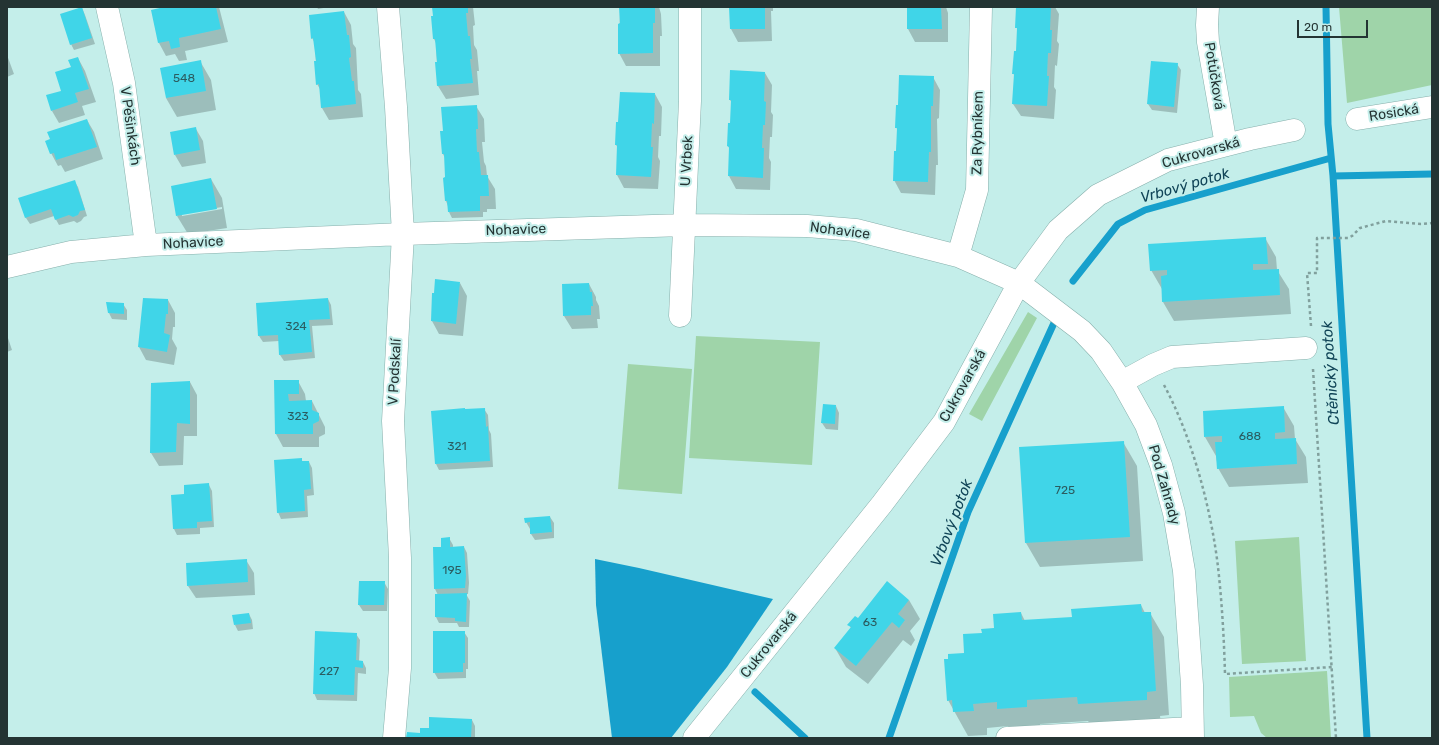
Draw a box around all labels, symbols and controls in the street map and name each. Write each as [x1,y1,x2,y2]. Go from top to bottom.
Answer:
scale bar [1299,12,1370,38]
text: 20 m [1304,20,1332,34]
street label: Potůčková [1200,41,1228,111]
house number: 548 [173,72,195,86]
street label: V Pěšinkách [116,86,144,166]
street label: Za Rybníkem [969,91,987,175]
street label: Rosická [1368,101,1420,125]
street label: Cukrovarská [1160,134,1242,172]
street label: U Vrbek [677,135,697,187]
water label: Vrbový potok [1138,165,1232,207]
street label: Nohavice [809,219,871,243]
street label: Nohavice [485,221,547,239]
street label: Nohavice [162,233,224,253]
house number: 324 [285,320,307,334]
water label: Ctěnický potok [1318,320,1344,426]
street label: V Podskalí [385,338,405,406]
street label: Cukrovarská [936,347,990,425]
house number: 323 [287,410,309,424]
house number: 688 [1239,430,1261,444]
house number: 321 [447,440,467,454]
street label: Pod Zahrady [1145,443,1183,527]
water label: Vrbový potok [927,477,977,569]
house number: 725 [1055,484,1075,498]
house number: 195 [442,564,462,578]
street label: Cukrovarská [737,608,801,682]
house number: 63 [863,616,877,630]
house number: 227 [319,665,339,679]

